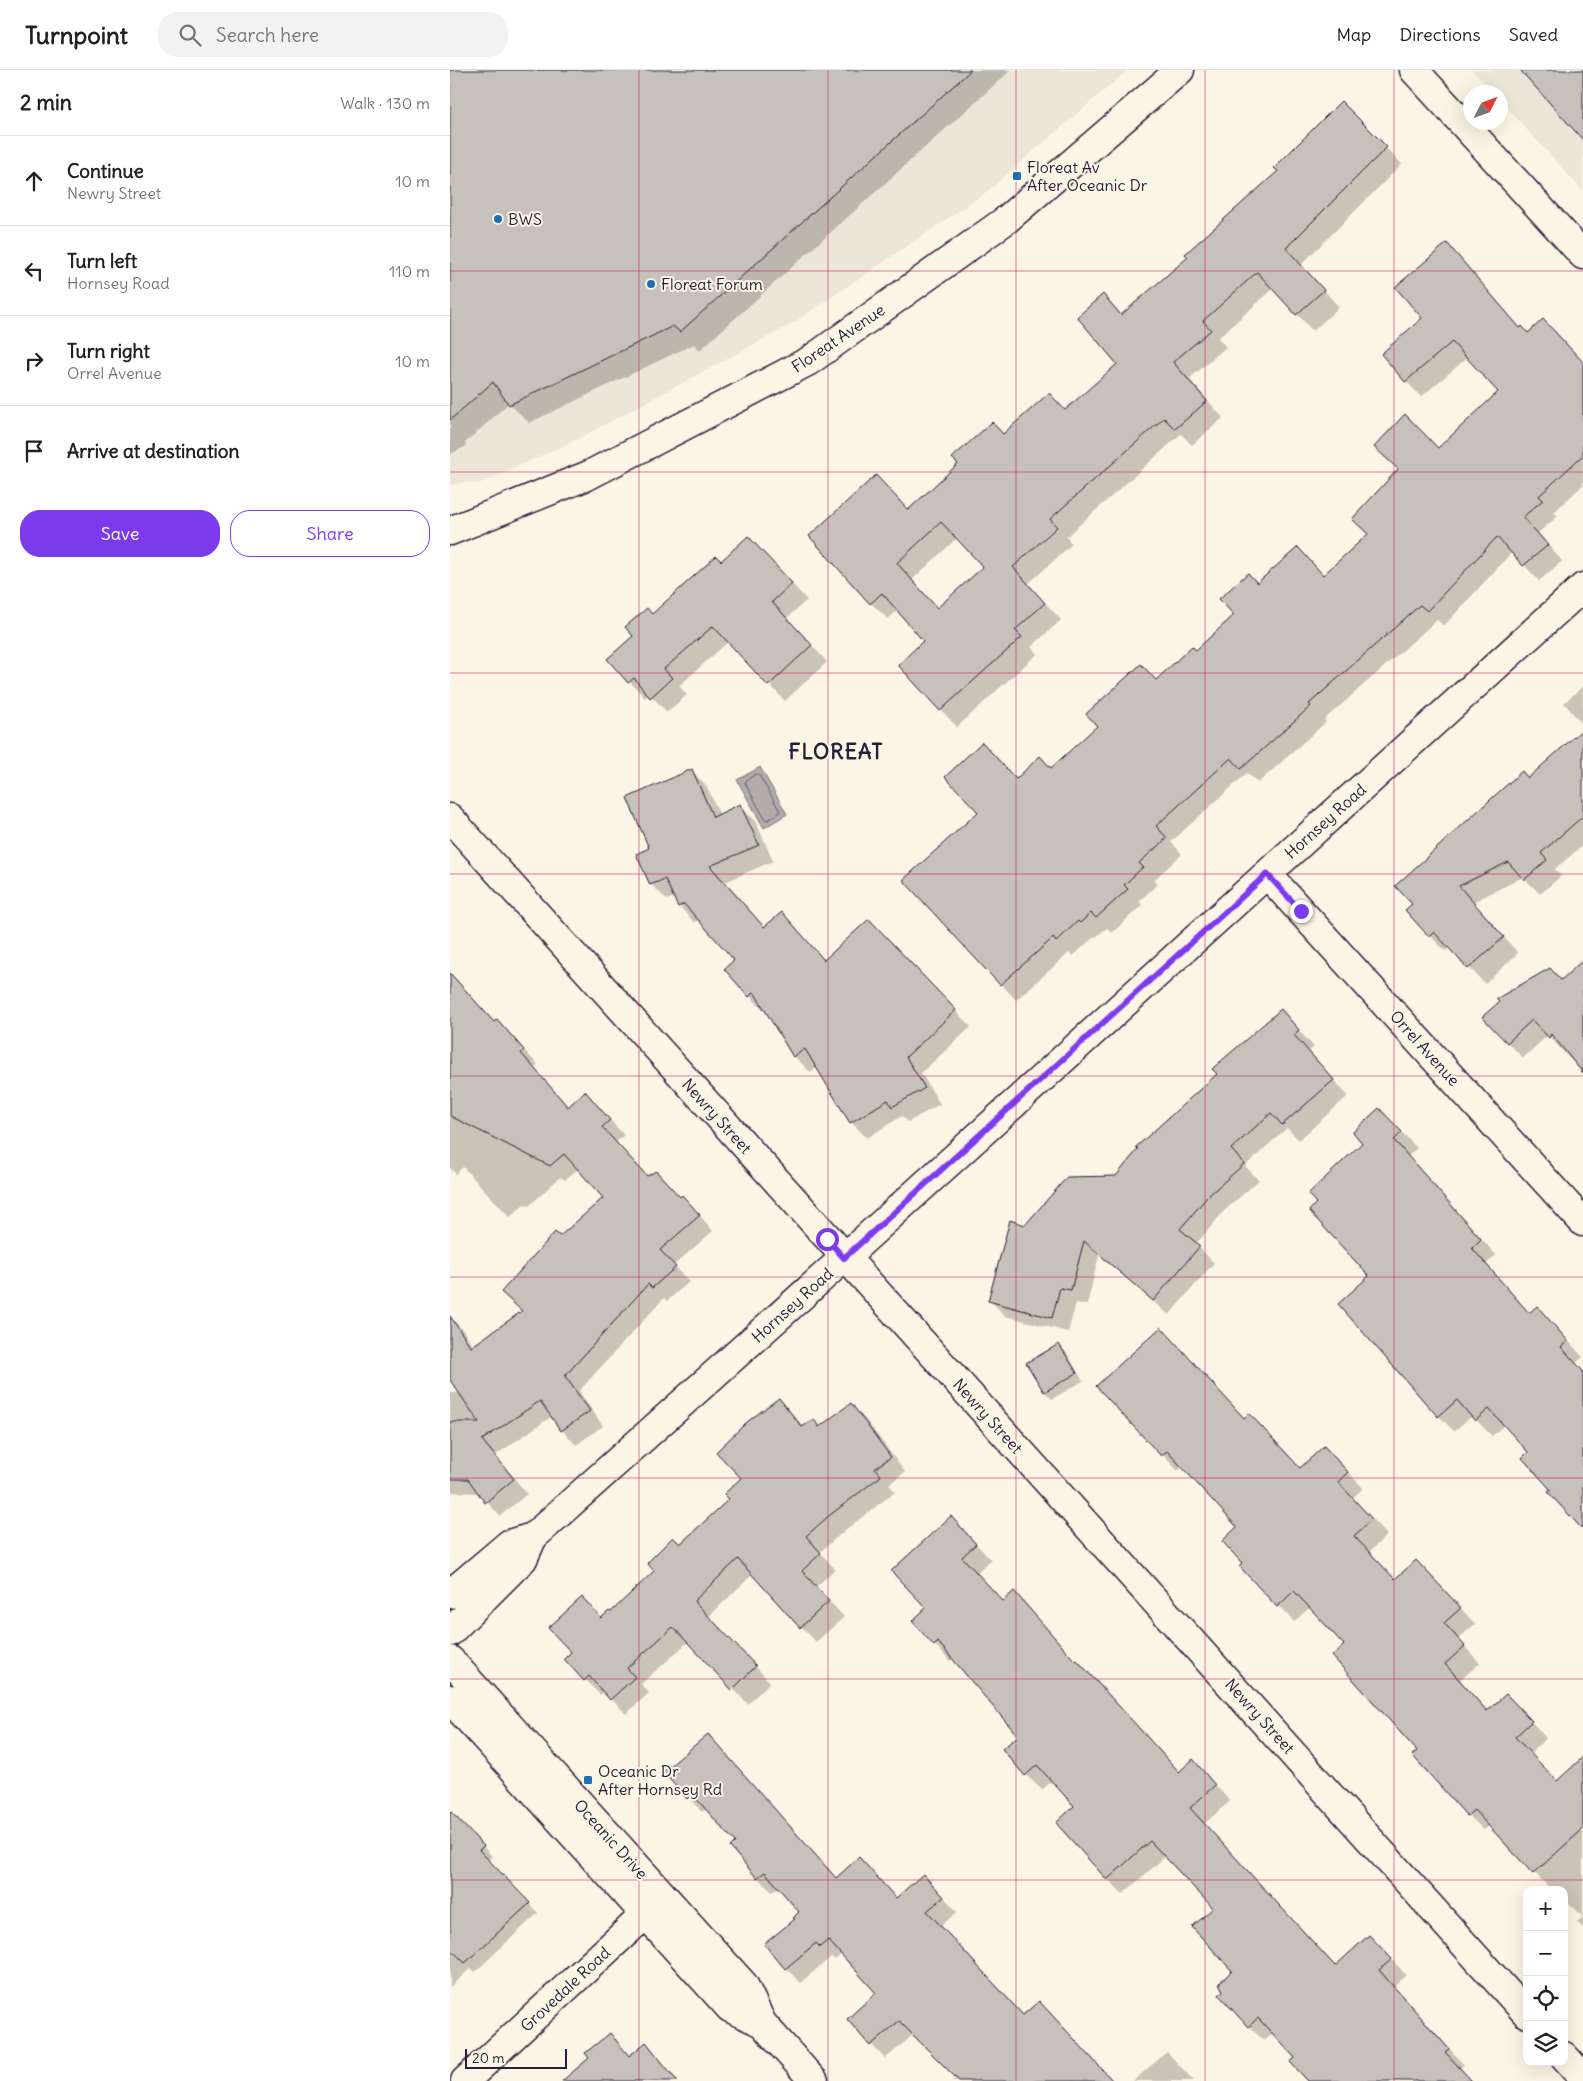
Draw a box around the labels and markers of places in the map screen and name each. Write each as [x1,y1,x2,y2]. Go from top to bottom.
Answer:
place label: Floreat Av After Oceanic Dr [1027,157,1148,195]
marker: Floreat Av After Oceanic Dr [1011,170,1023,182]
place label: BWS [508,209,542,229]
marker: BWS [492,213,504,225]
place label: Floreat Forum [661,274,763,294]
marker: Floreat Forum [645,278,657,290]
place label: Oceanic Dr After Hornsey Rd [598,1761,722,1799]
marker: Oceanic Dr After Hornsey Rd [582,1774,594,1786]

